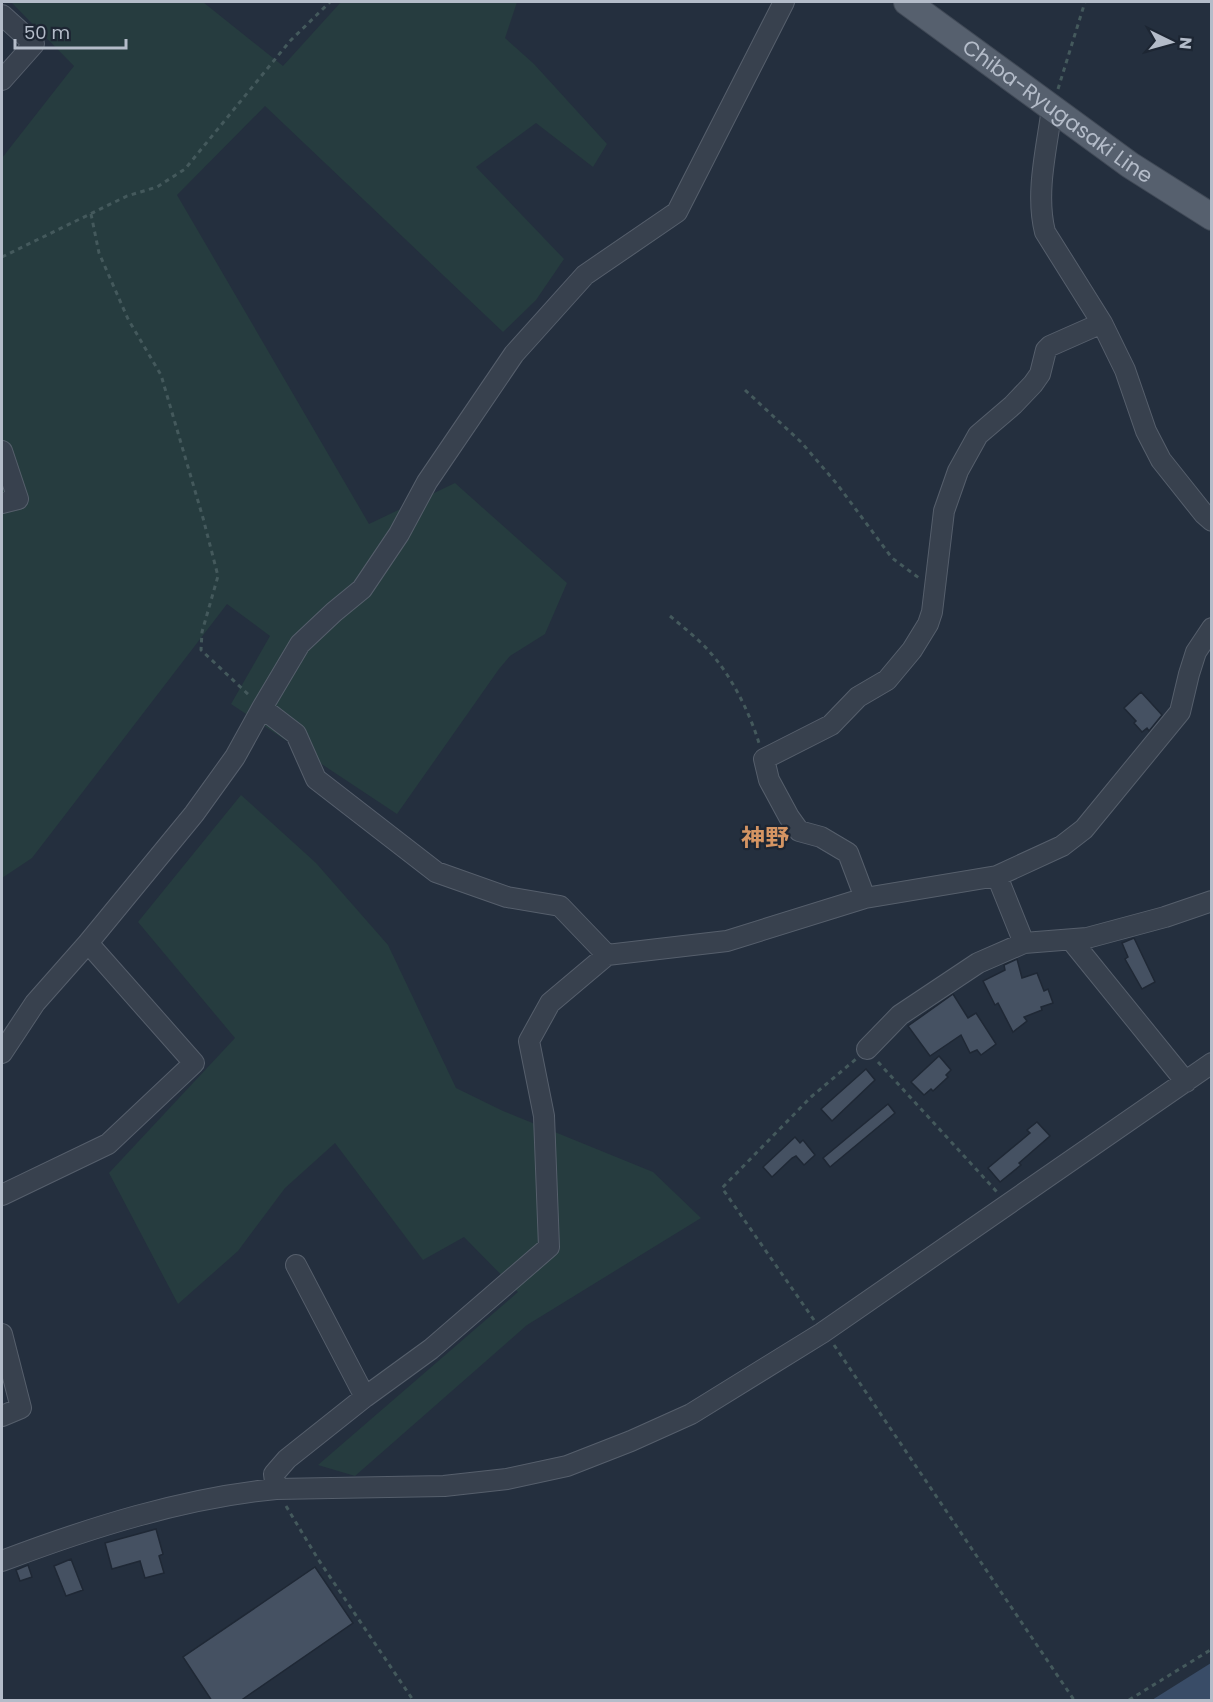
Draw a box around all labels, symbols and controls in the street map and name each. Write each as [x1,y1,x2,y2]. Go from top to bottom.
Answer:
scale bar [15,12,126,50]
north arrow [1141,12,1201,72]
text: 50 m [24,20,70,45]
street label: Chiba-Ryugasaki Line [957,32,1158,190]
text: N [1173,36,1197,50]
district label: 神野 [741,821,789,854]

